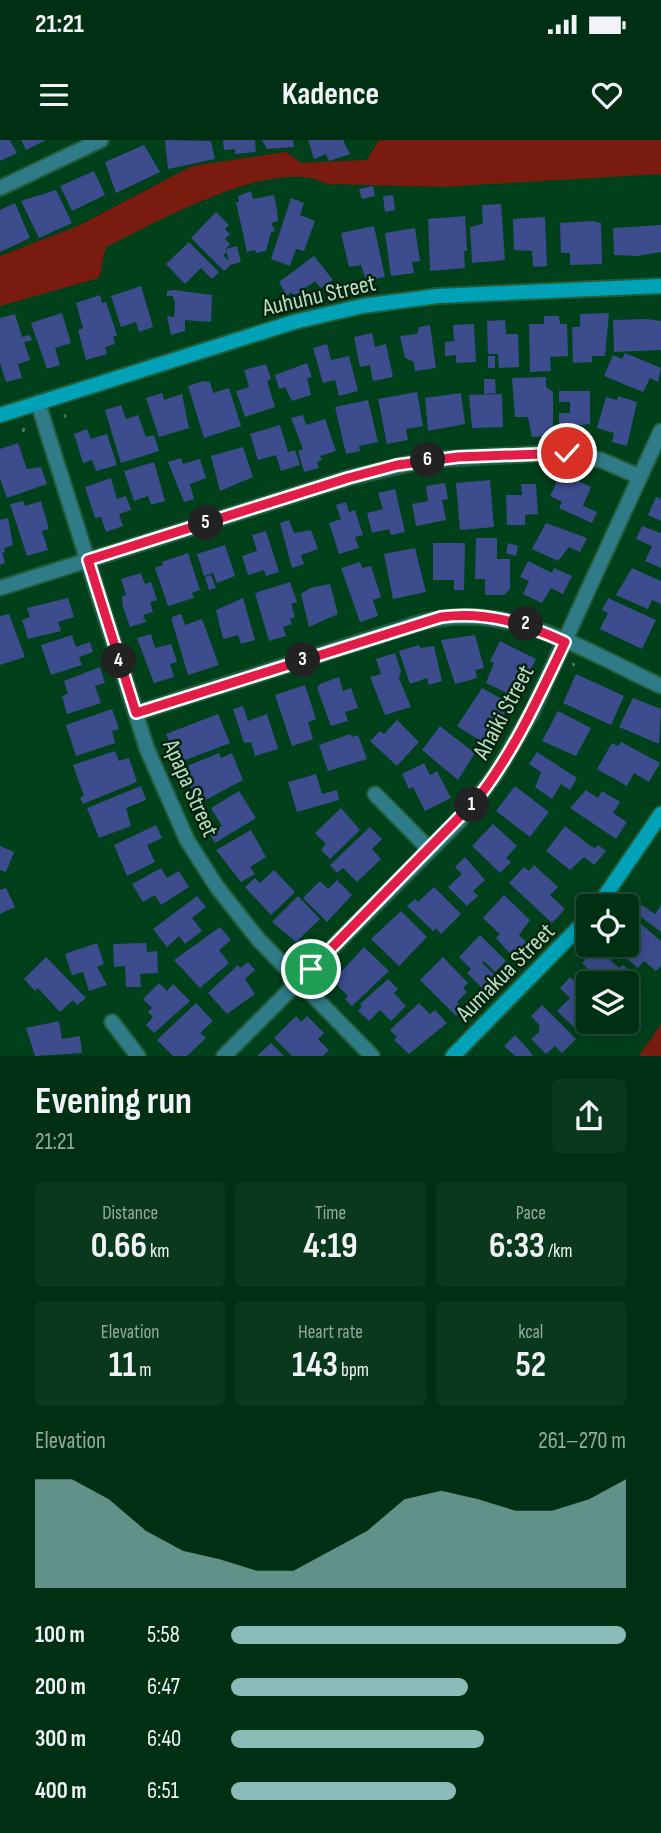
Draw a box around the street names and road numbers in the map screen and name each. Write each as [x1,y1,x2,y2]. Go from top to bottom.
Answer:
street label: Auhuhu Street [259,268,379,323]
street label: Ahaiki Street [466,660,540,765]
street label: Apapa Street [156,734,225,841]
street label: Aumakua Street [449,917,561,1029]

